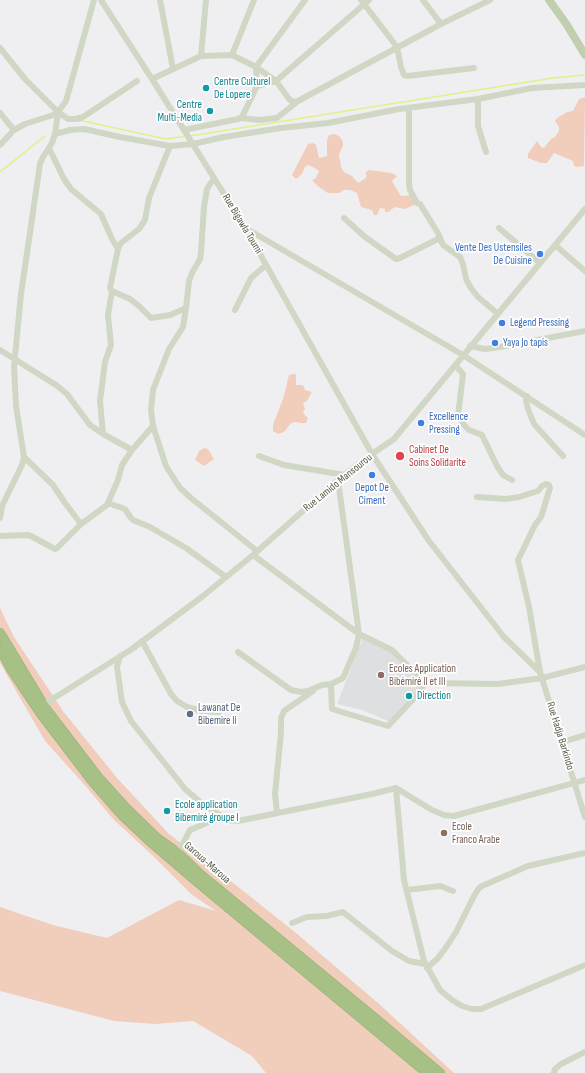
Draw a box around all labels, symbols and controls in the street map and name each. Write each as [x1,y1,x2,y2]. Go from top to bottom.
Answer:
place label: Centre Culturel De Lopere [214,75,270,101]
marker: Centre Culturel De Lopere [201,83,211,93]
place label: Centre Multi-Media [158,98,202,124]
marker: Centre Multi-Media [205,106,215,116]
street label: Rue Bigawla Toumi [219,192,265,256]
place label: Vente Des Ustensiles De Cuisine [455,241,532,267]
marker: Vente Des Ustensiles De Cuisine [535,249,545,259]
place label: Legend Pressing [510,316,569,330]
marker: Legend Pressing [497,318,507,328]
place label: Yaya Jo tapis [503,336,548,350]
marker: Yaya Jo tapis [490,338,500,348]
place label: Excellence Pressing [429,410,468,436]
marker: Excellence Pressing [416,418,426,428]
place label: Cabinet De Soins Solidarite [409,443,466,469]
marker: Cabinet De Soins Solidarite [394,450,406,462]
street label: Rue Lamido Mansourou [301,451,375,515]
marker: Depot De Ciment [367,470,377,480]
place label: Depot De Ciment [355,481,389,507]
place label: Ecoles Application Bibémiré II et III [389,662,456,688]
marker: Ecoles Application Bibémiré II et III [376,670,386,680]
place label: Direction [417,689,451,703]
marker: Direction [404,691,414,701]
street label: Rue Hadja Barkindo [543,700,577,772]
place label: Lawanat De Bibemire Ii [198,701,240,727]
marker: Lawanat De Bibemire Ii [185,709,195,719]
place label: Ecole application Bibemiré groupe l [175,798,238,824]
marker: Ecole application Bibemiré groupe l [162,806,172,816]
place label: Ecole Franco Arabe [452,820,500,846]
marker: Ecole Franco Arabe [439,828,449,838]
street label: Garoua-Maroua [181,839,233,887]

